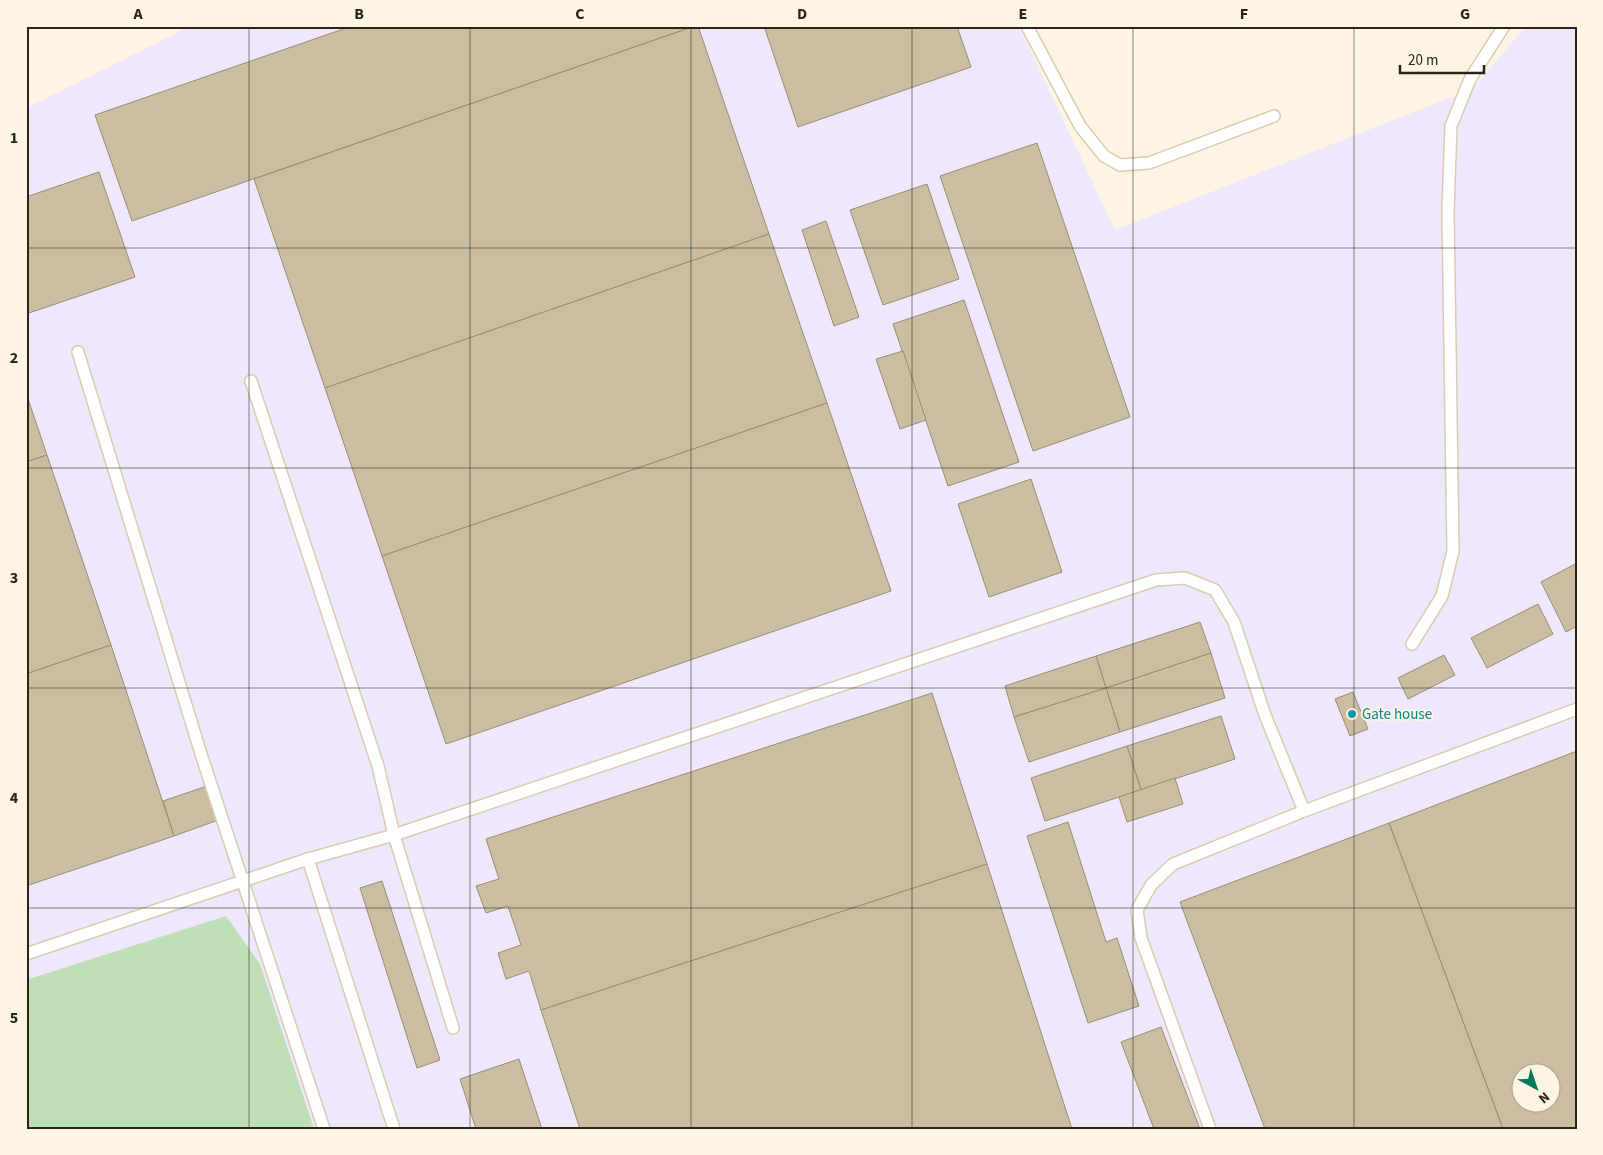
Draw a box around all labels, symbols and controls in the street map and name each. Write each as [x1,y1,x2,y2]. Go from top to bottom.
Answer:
text: A [132,3,143,25]
text: B [354,3,364,25]
text: C [575,3,585,25]
text: D [797,3,807,25]
text: E [1019,3,1027,25]
text: F [1240,3,1248,25]
text: G [1460,3,1470,25]
scale bar [1400,42,1484,74]
text: 20 m [1408,50,1438,71]
text: 1 [10,127,18,149]
text: 2 [10,347,18,369]
text: 3 [10,567,18,589]
place label: Gate house [1362,704,1432,725]
marker: Gate house [1346,708,1358,720]
text: 4 [10,787,19,809]
text: 5 [10,1007,18,1029]
north arrow [1510,1062,1560,1112]
text: N [1534,1087,1554,1108]

